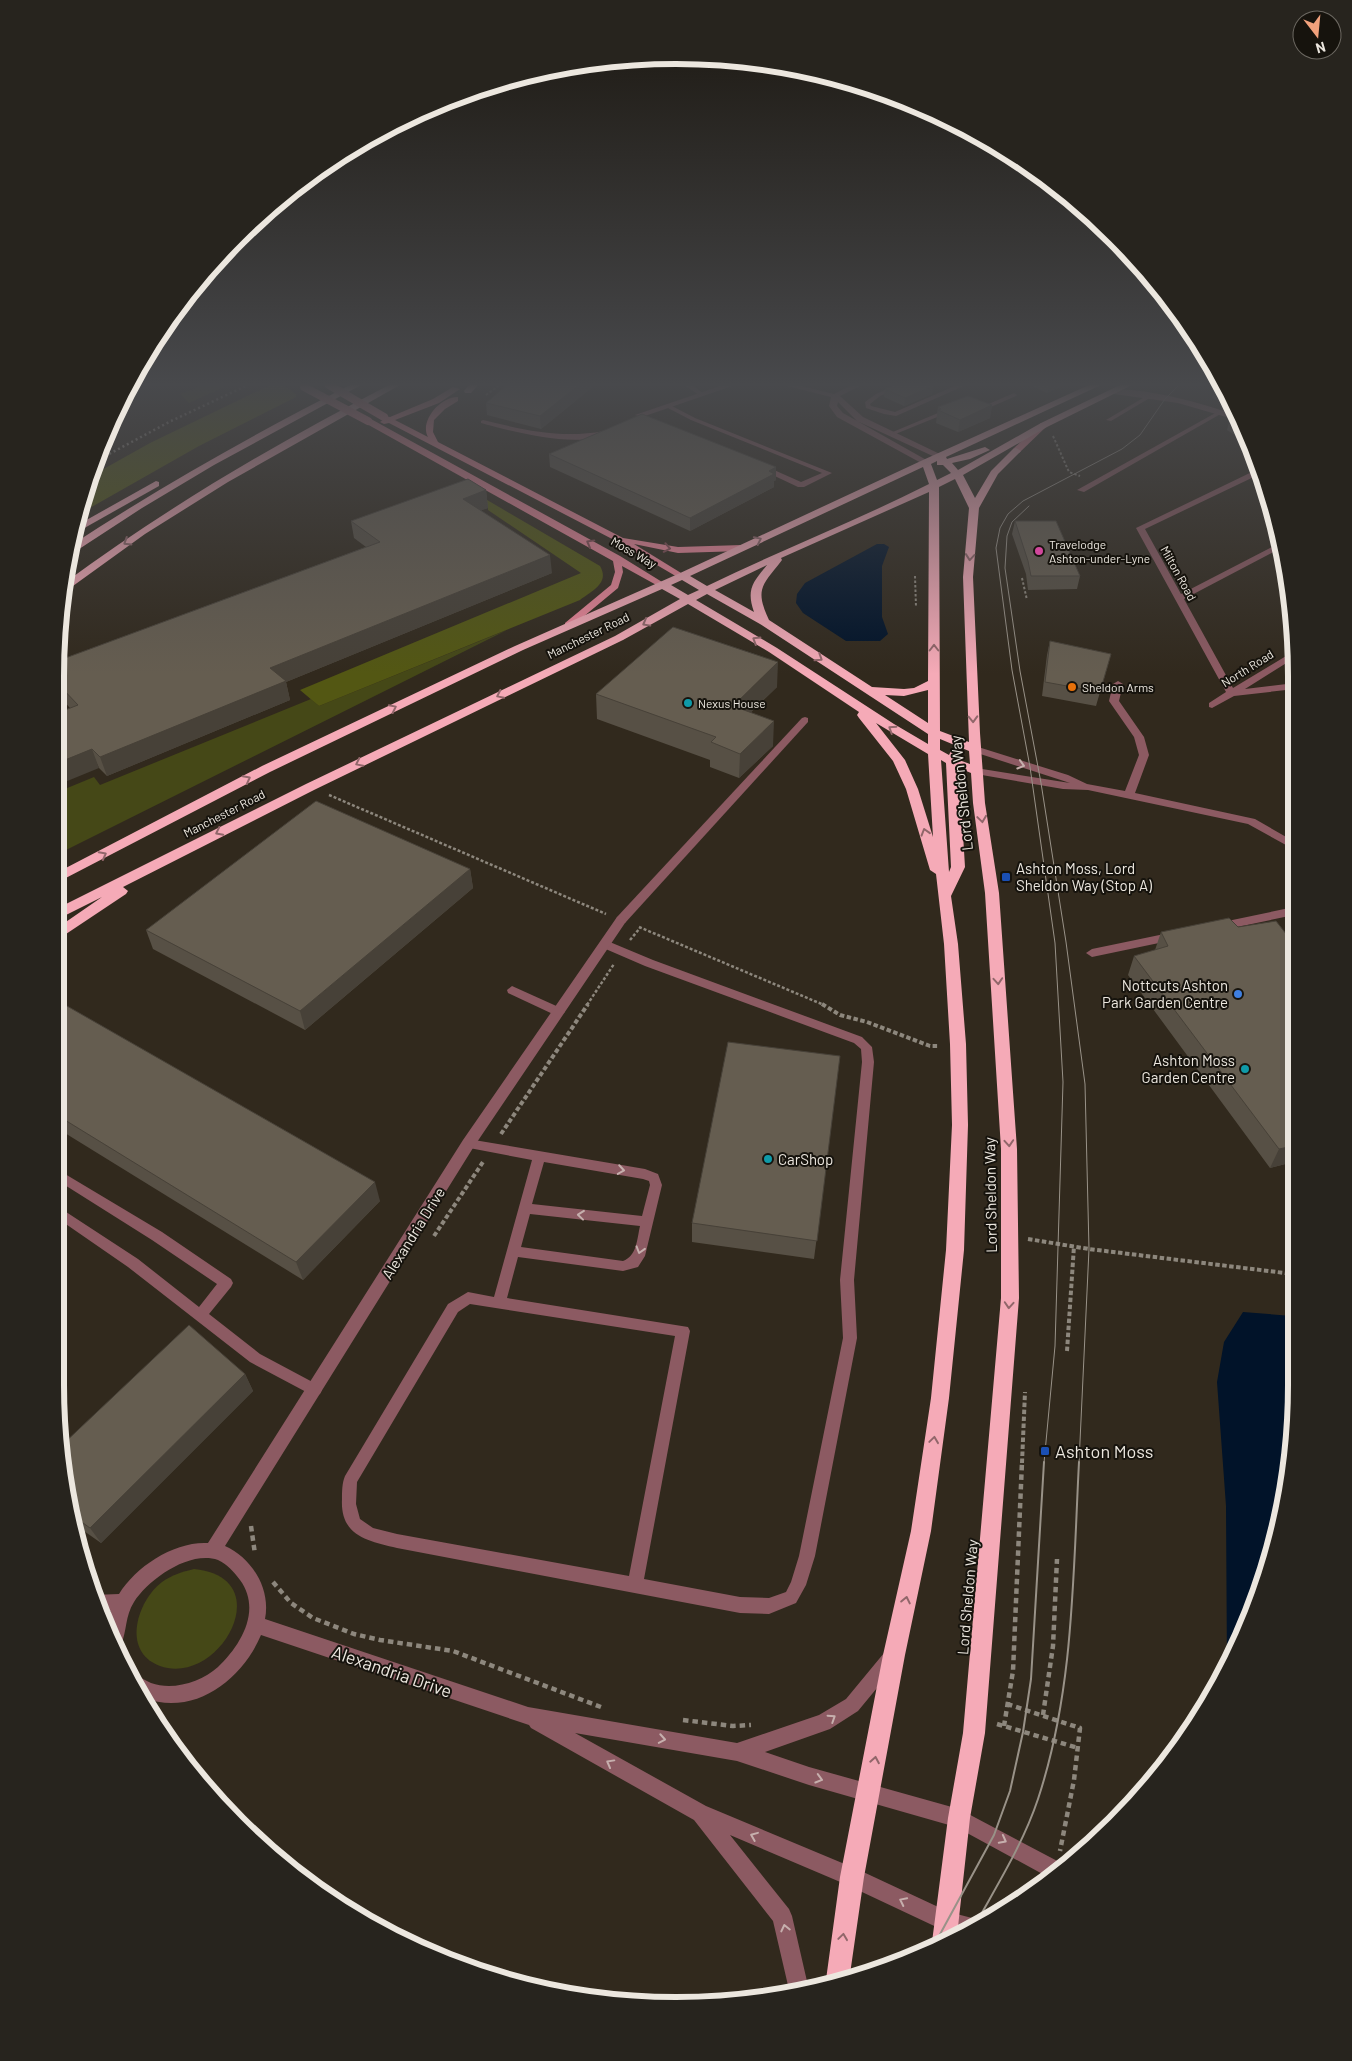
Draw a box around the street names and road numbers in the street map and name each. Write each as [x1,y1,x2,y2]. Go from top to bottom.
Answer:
street label: Moss Way [609,533,660,571]
street label: Milton Road [1158,543,1200,603]
street label: Manchester Road [545,609,631,661]
street label: North Road [1218,646,1276,690]
street label: Lord Sheldon Way [946,734,976,852]
street label: Manchester Road [181,786,267,840]
street label: Lord Sheldon Way [980,1137,1000,1253]
street label: Alexandria Drive [378,1184,448,1282]
street label: Lord Sheldon Way [953,1538,981,1655]
street label: Alexandria Drive [329,1640,455,1702]

